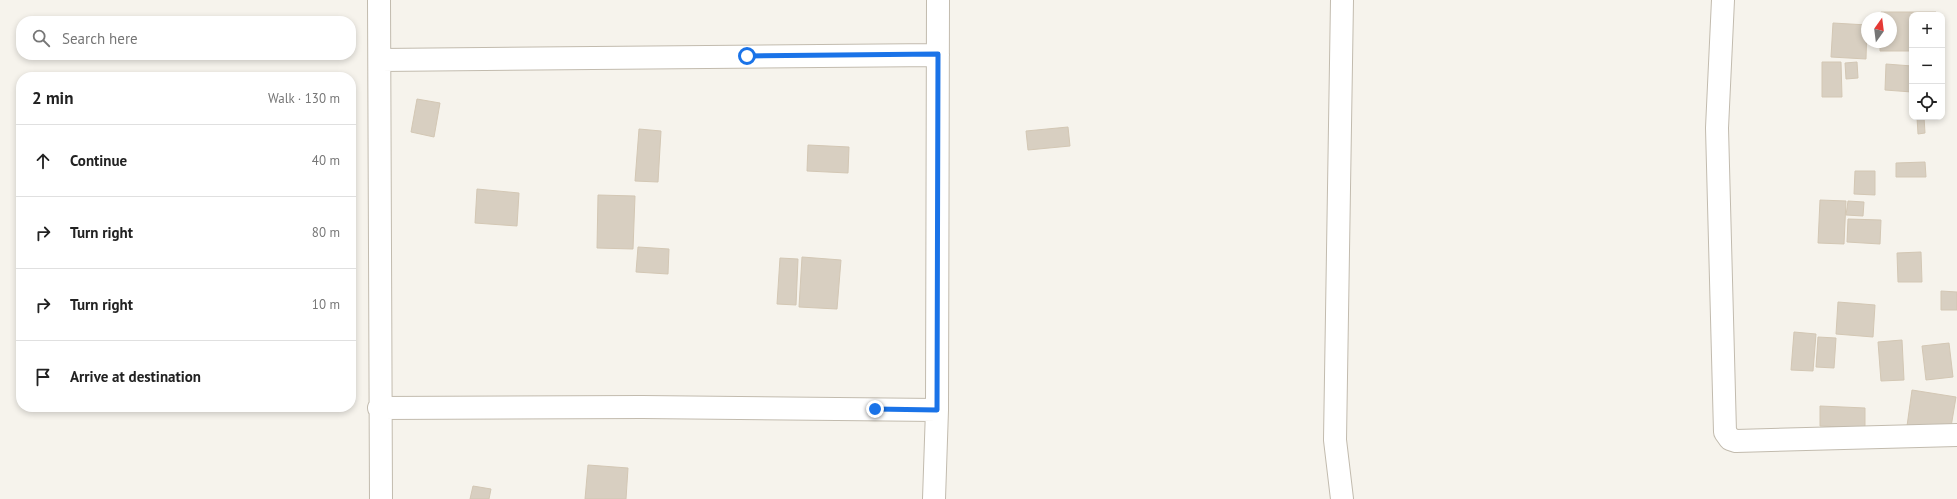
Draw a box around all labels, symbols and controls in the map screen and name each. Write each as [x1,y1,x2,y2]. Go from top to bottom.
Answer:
north arrow [1861,12,1897,48]
map controls [1909,12,1945,120]
button: + [1909,12,1945,48]
search box [16,16,356,60]
icon: search [30,27,52,49]
text: Search here [62,29,138,48]
route start [738,47,756,65]
button: − [1909,48,1945,84]
button: locate [1909,84,1945,120]
text: 2 min [32,87,73,109]
text: Walk · 130 m [268,90,340,107]
icon: ahead [32,150,54,172]
text: Continue [70,151,127,170]
text: 40 m [312,152,340,169]
icon: right [32,222,54,244]
text: Turn right [70,223,133,242]
text: 80 m [312,224,340,241]
icon: right [32,294,54,316]
text: Turn right [70,295,133,314]
text: 10 m [312,296,340,313]
icon: arrive [32,366,54,388]
text: Arrive at destination [70,367,201,386]
route end [866,400,884,418]

